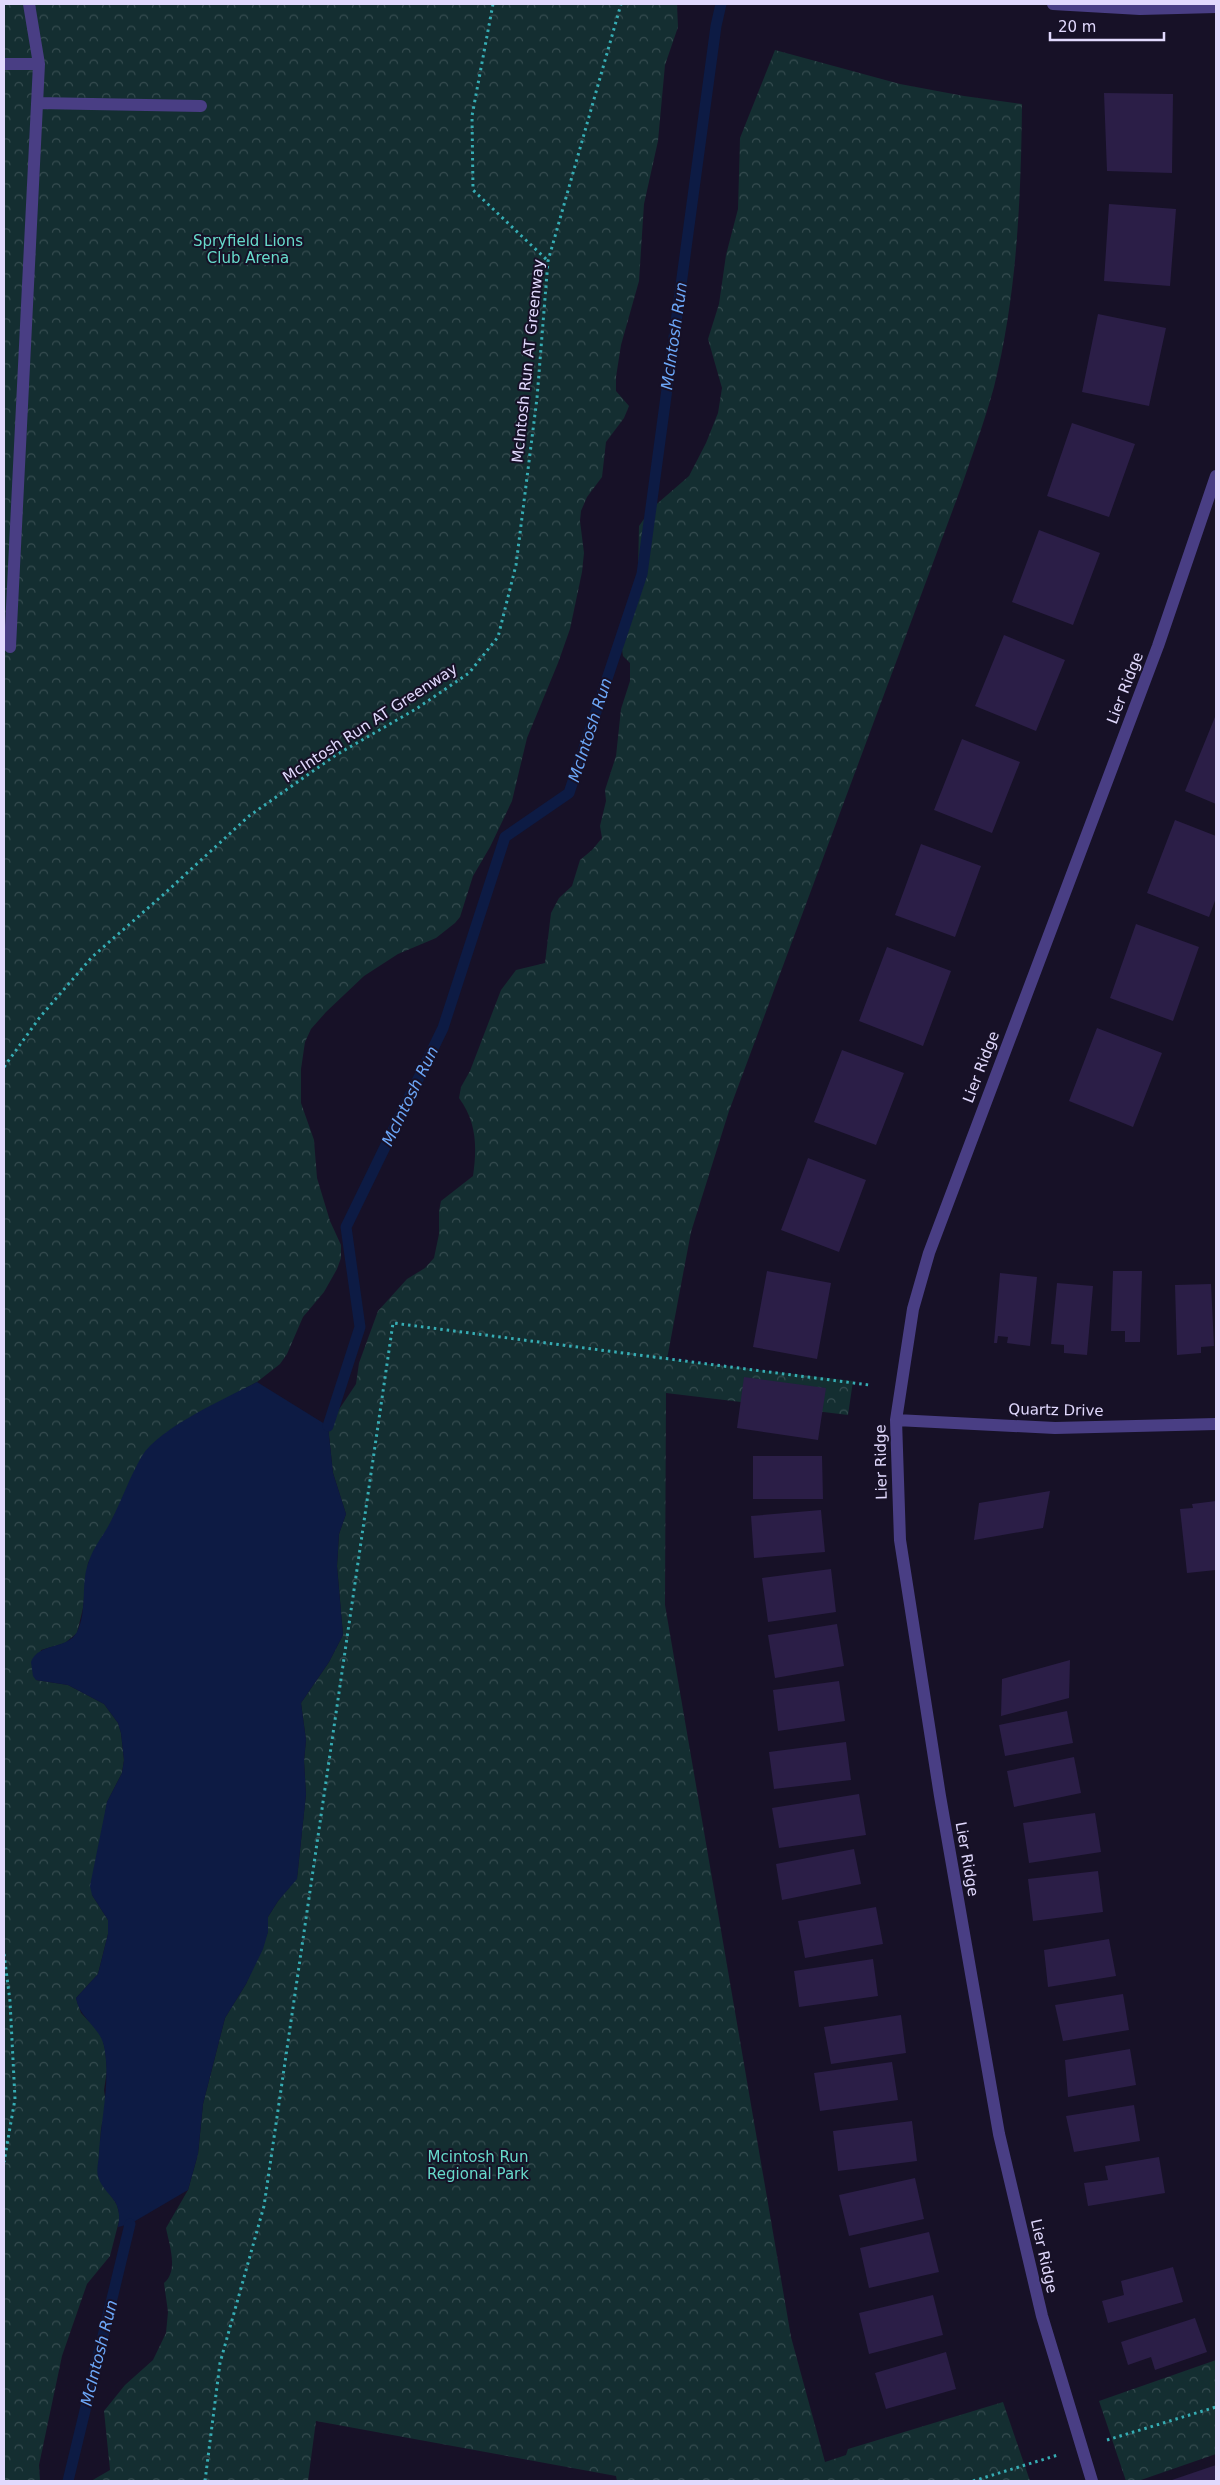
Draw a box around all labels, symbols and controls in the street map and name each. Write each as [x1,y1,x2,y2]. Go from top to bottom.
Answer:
scale bar [1050,10,1164,42]
text: 20 m [1058,18,1096,36]
park label: Spryfield Lions Club Arena [193,232,303,267]
street label: McIntosh Run AT Greenway [508,258,548,464]
water label: McIntosh Run [657,281,691,391]
street label: Lier Ridge [1103,650,1147,726]
street label: McIntosh Run AT Greenway [279,660,461,786]
water label: McIntosh Run [564,675,616,785]
street label: Lier Ridge [959,1029,1003,1105]
water label: McIntosh Run [378,1043,442,1149]
street label: Quartz Drive [1008,1400,1104,1420]
street label: Lier Ridge [871,1424,891,1500]
street label: Lier Ridge [952,1820,982,1898]
park label: Mcintosh Run Regional Park [427,2148,529,2183]
street label: Lier Ridge [1027,2217,1061,2295]
water label: McIntosh Run [77,2298,121,2408]

